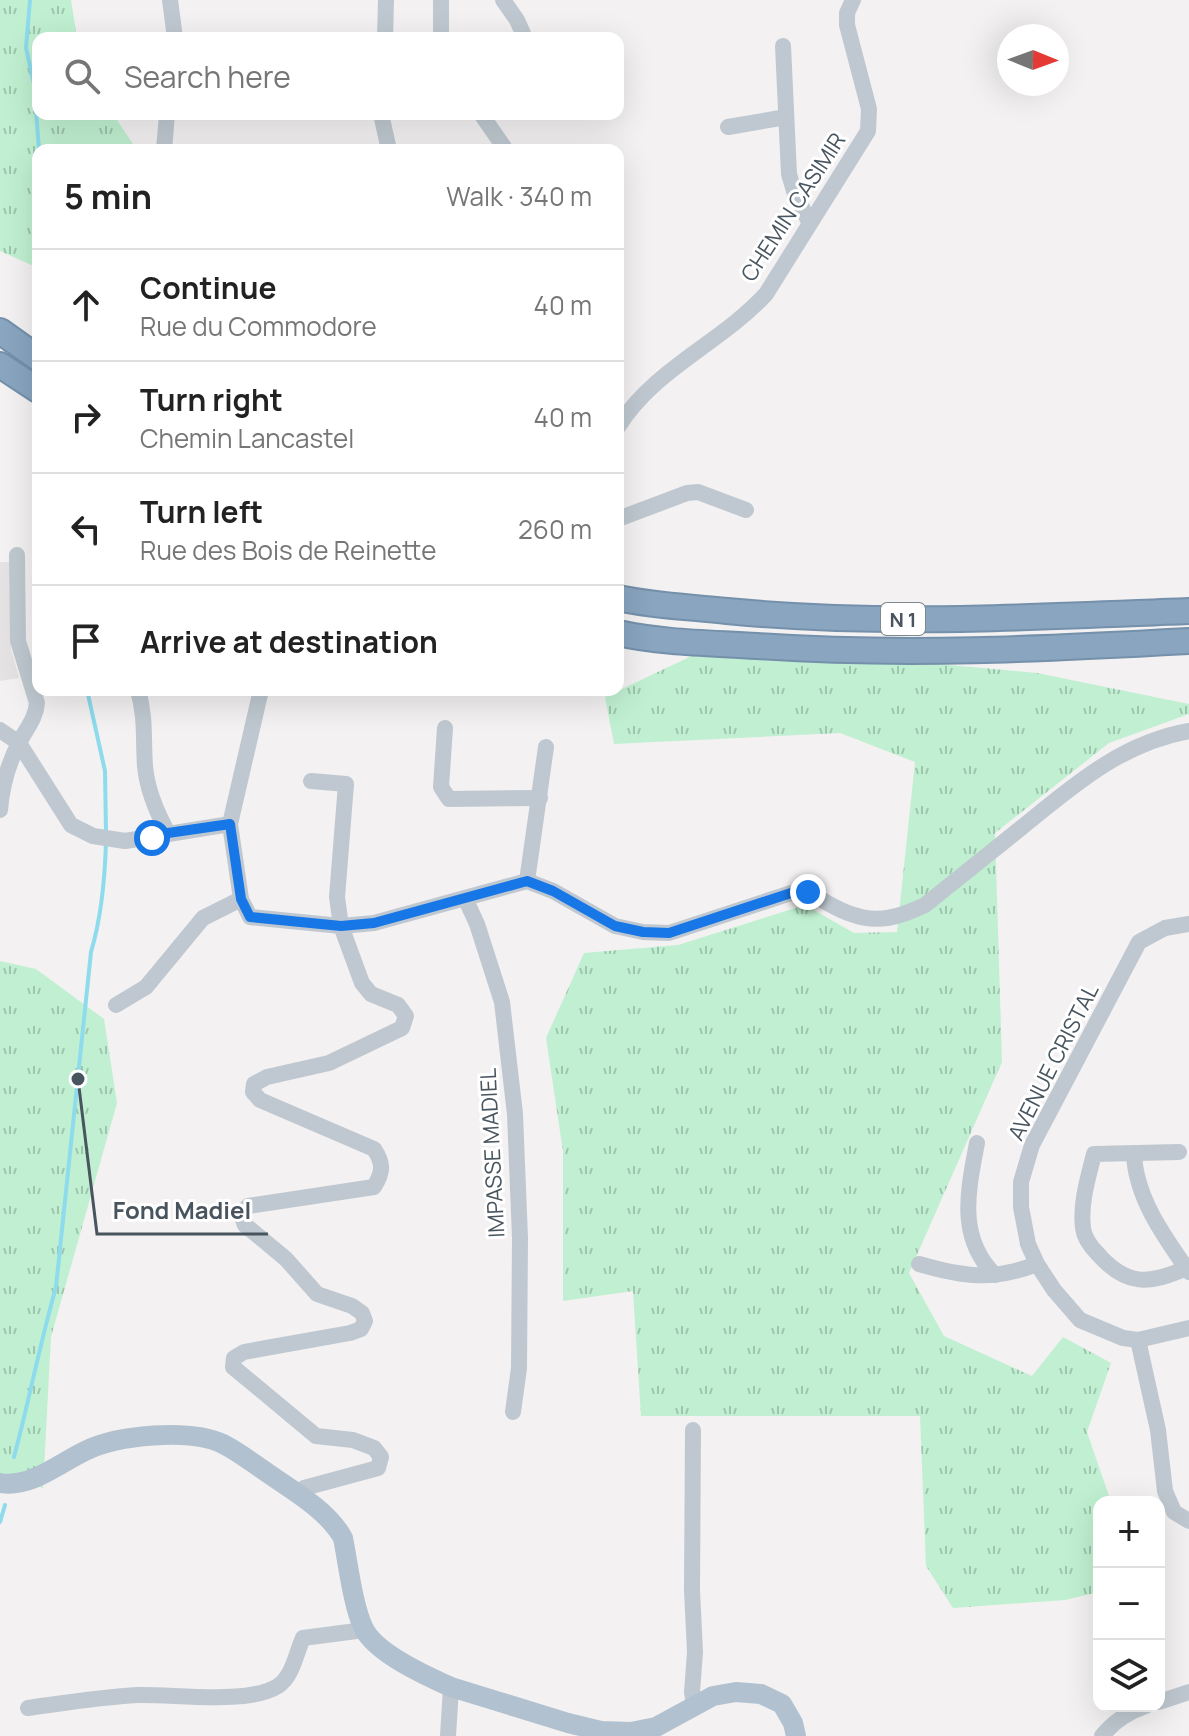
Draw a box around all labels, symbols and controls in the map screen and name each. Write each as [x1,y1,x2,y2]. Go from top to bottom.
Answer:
north arrow [997,24,1069,96]
search box [32,32,624,120]
icon: search [60,54,104,98]
text: Search here [124,56,291,97]
street label: CHEMIN CASIMIR [734,127,852,287]
text: 5 min [64,173,152,219]
text: Walk · 340 m [446,178,592,214]
text: Continue [140,267,276,308]
icon: ahead [64,283,108,327]
text: 40 m [534,287,592,323]
text: Rue du Commodore [140,308,377,344]
text: Turn right [140,379,283,420]
icon: right [64,395,108,439]
text: 40 m [534,399,592,435]
text: Chemin Lancastel [140,420,354,456]
text: Turn left [140,491,263,532]
icon: left [64,507,108,551]
text: 260 m [518,511,592,547]
text: Rue des Bois de Reinette [140,532,436,568]
road number: N 1 [881,603,925,635]
icon: arrive [64,619,108,663]
text: Arrive at destination [140,621,438,662]
route start [134,820,170,856]
route end [790,874,826,910]
street label: AVENUE CRISTAL [1001,979,1105,1145]
street label: IMPASSE MADIEL [473,1067,511,1239]
callout: Fond Madiel [97,1186,268,1234]
text: Fond Madiel [113,1193,251,1226]
map controls [1093,1496,1165,1712]
button: + [1093,1496,1165,1568]
button: − [1093,1568,1165,1640]
button: layers [1093,1640,1165,1712]

